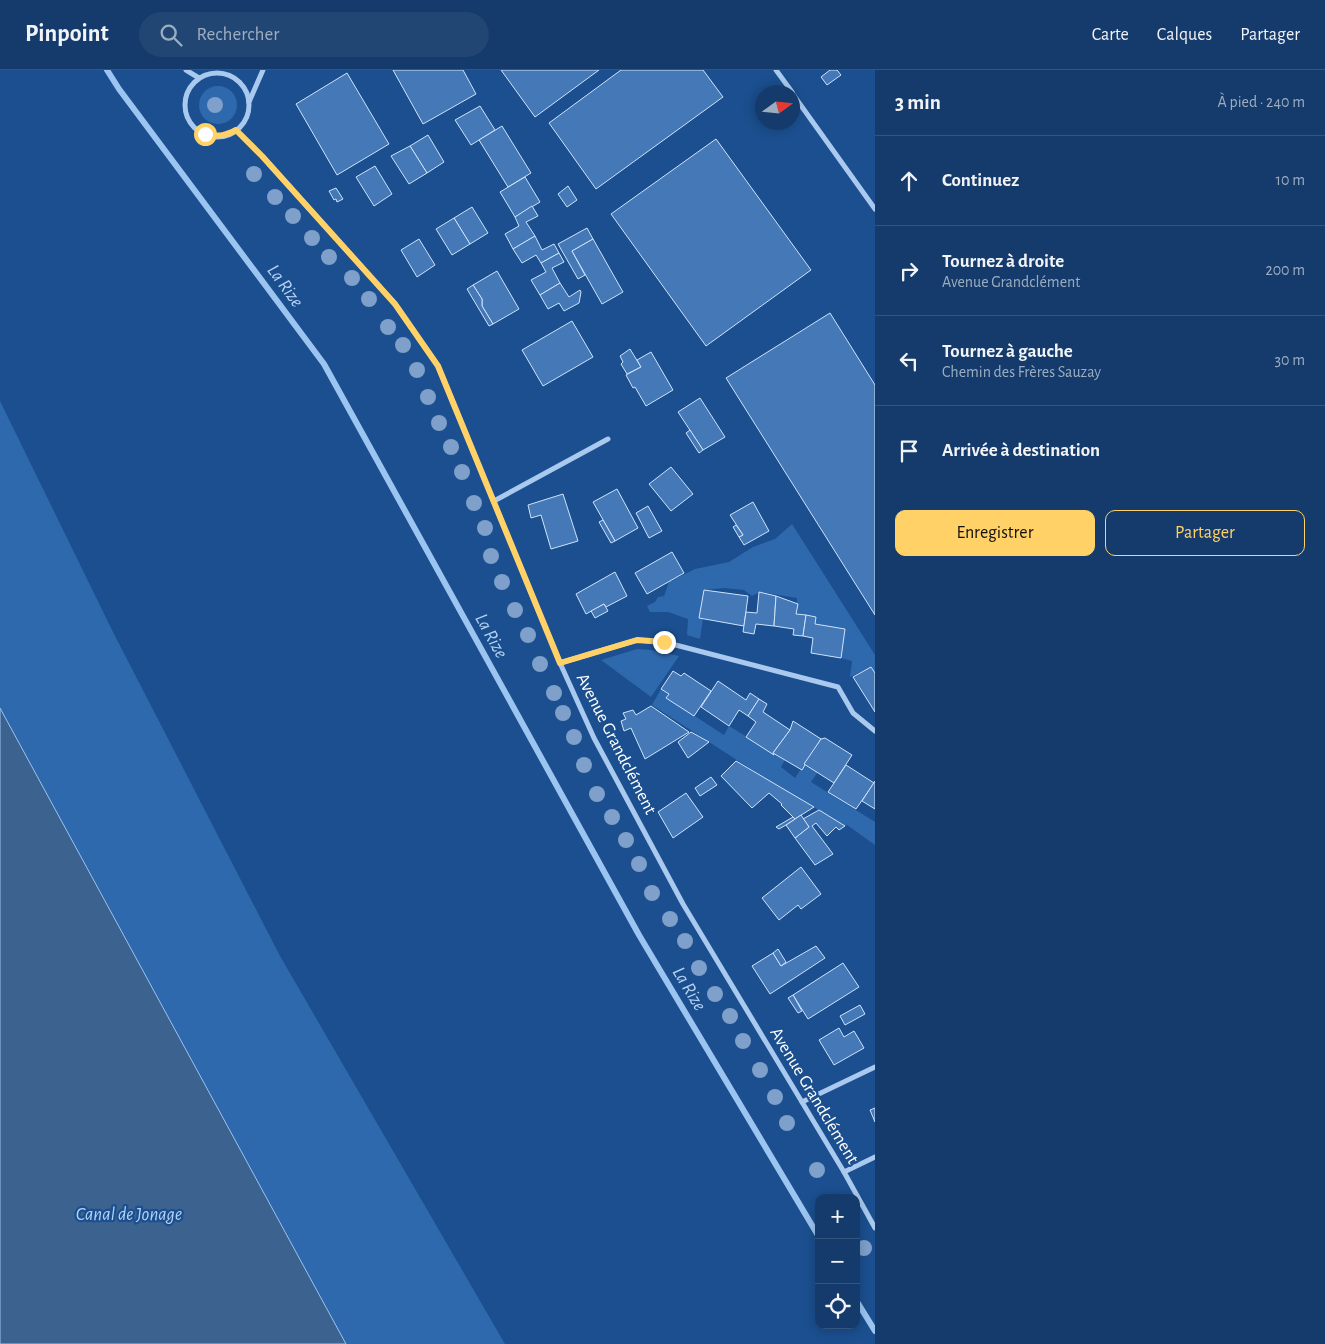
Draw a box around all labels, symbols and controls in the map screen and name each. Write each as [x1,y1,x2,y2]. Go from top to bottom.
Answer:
search box [139,12,489,57]
icon: search [157,21,185,49]
text: Pinpoint [25,22,109,46]
text: Rechercher [197,25,279,44]
text: Carte [1092,26,1129,44]
text: Calques [1157,26,1212,44]
text: Partager [1240,26,1300,44]
north arrow [755,85,800,130]
text: 3 min [895,92,941,113]
text: À pied · 240 m [1218,94,1305,110]
route start [194,123,217,146]
icon: ahead [895,167,923,195]
text: Continuez [942,171,1019,190]
text: 10 m [1276,172,1305,188]
text: Tournez à droite [942,252,1064,271]
icon: right [895,257,923,285]
water label: La Rize [263,261,307,311]
text: 200 m [1265,262,1305,278]
text: Avenue Grandclément [942,274,1080,290]
text: Tournez à gauche [942,342,1073,361]
icon: left [895,347,923,375]
text: 30 m [1275,352,1305,368]
text: Chemin des Frères Sauzay [942,364,1101,380]
icon: arrive [895,437,923,465]
text: Arrivée à destination [942,441,1100,460]
button: Enregistrer [895,510,1095,556]
button: Partager [1105,510,1305,556]
water label: La Rize [471,611,511,661]
route end [653,631,676,654]
street label: Avenue Grandclément [573,671,659,818]
water label: La Rize [669,964,709,1014]
street label: Avenue Grandclément [766,1025,862,1168]
map controls [815,1194,860,1329]
button: + [815,1194,860,1239]
water label: Canal de Jonage [76,1205,182,1224]
button: − [815,1239,860,1284]
button: locate [815,1284,860,1329]

